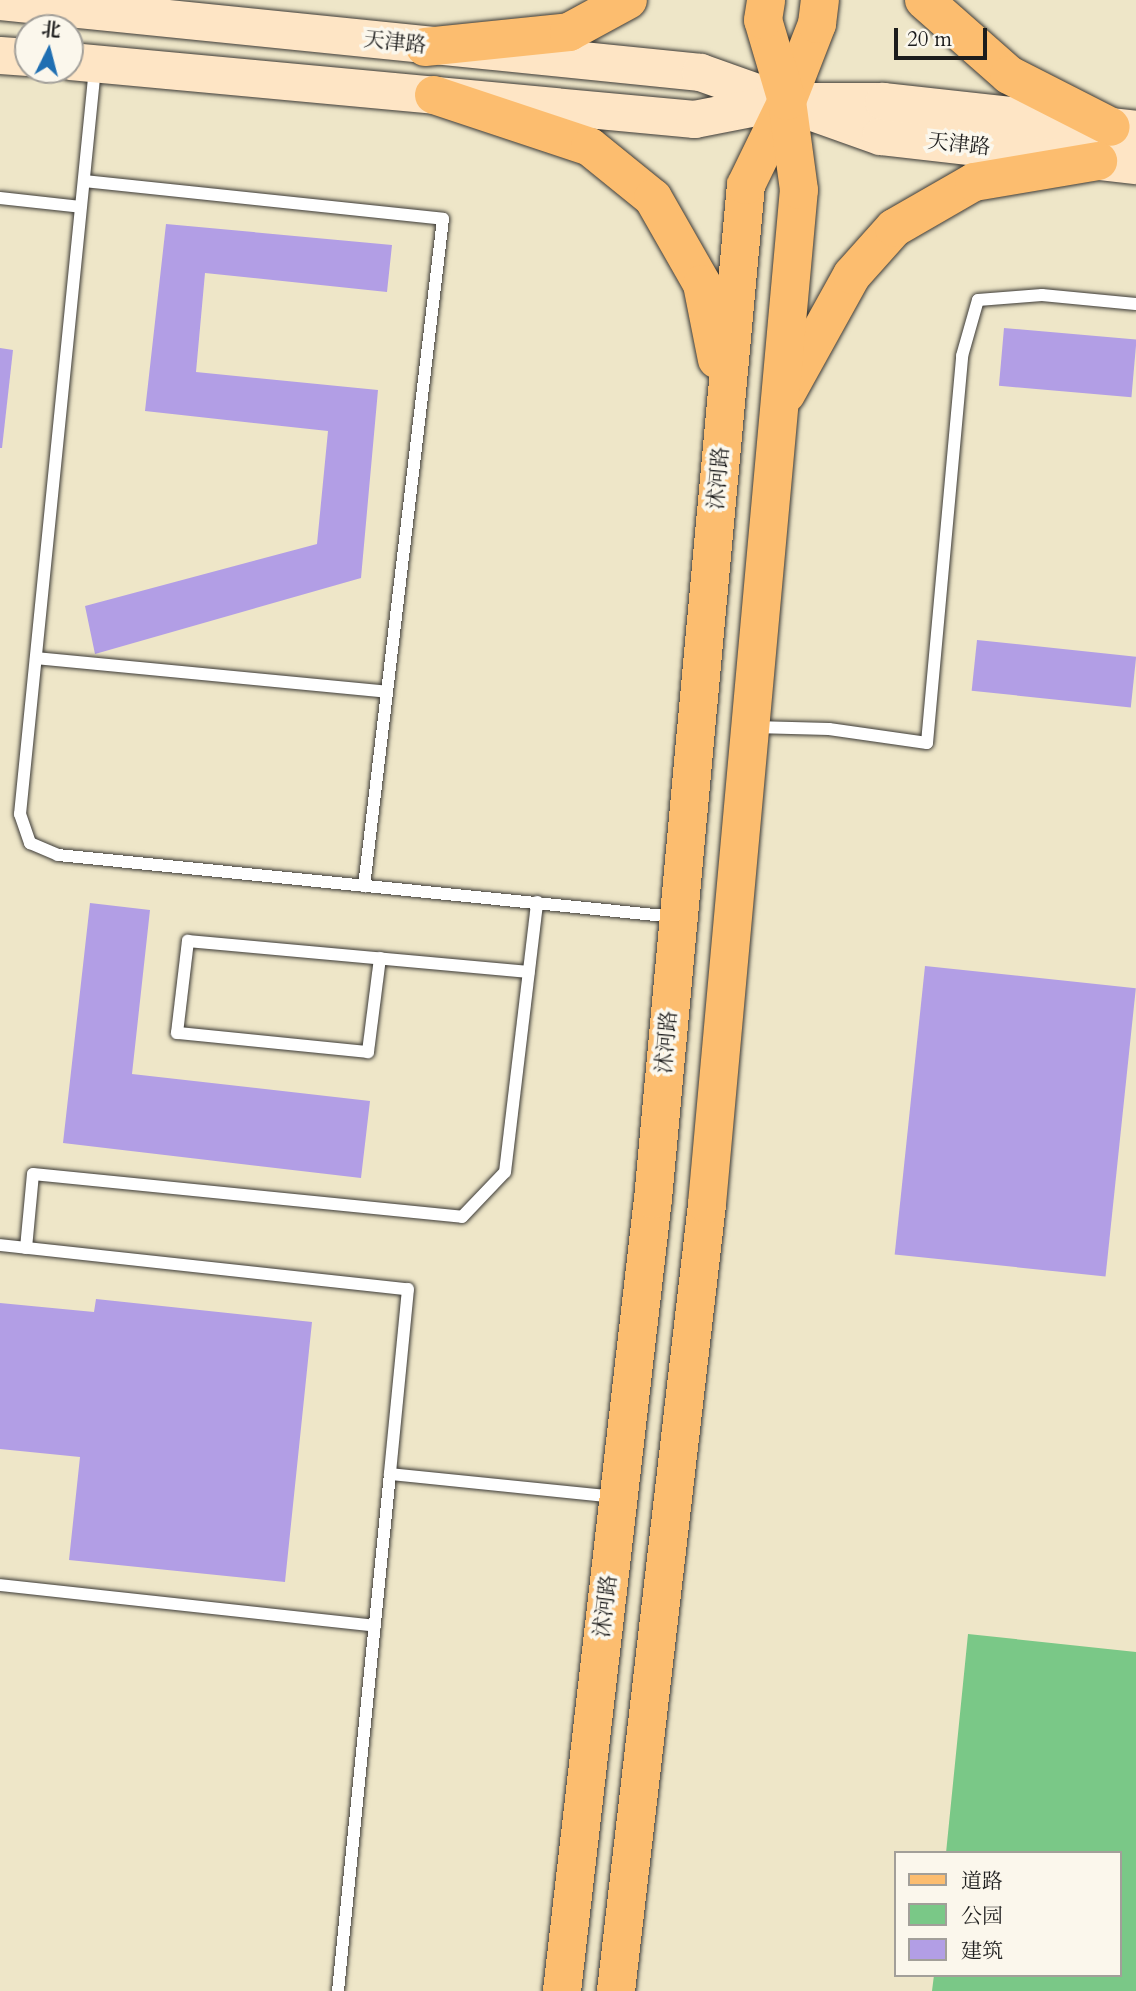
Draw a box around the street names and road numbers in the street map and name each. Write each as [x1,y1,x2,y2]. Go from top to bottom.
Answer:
street label: 天津路 [362,27,428,59]
street label: 天津路 [926,129,992,161]
street label: 沭河路 [704,446,734,510]
street label: 沭河路 [652,1010,682,1074]
street label: 沭河路 [590,1573,622,1639]

